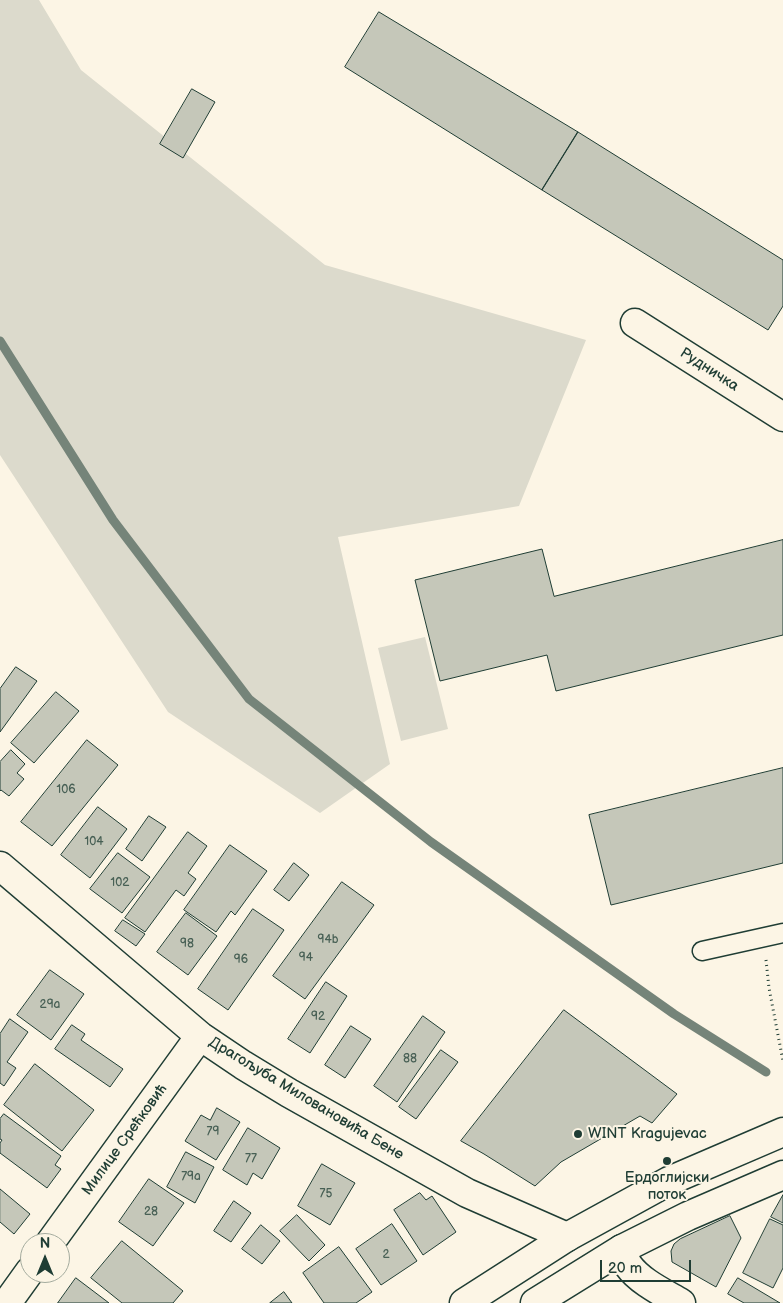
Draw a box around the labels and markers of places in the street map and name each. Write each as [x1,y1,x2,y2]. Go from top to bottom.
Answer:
place label: WINT Kragujevac [588,1125,707,1143]
marker: WINT Kragujevac [572,1128,584,1140]
marker: Ердоглијски поток [661,1155,673,1167]
place label: Ердоглијски поток [625,1169,709,1204]

